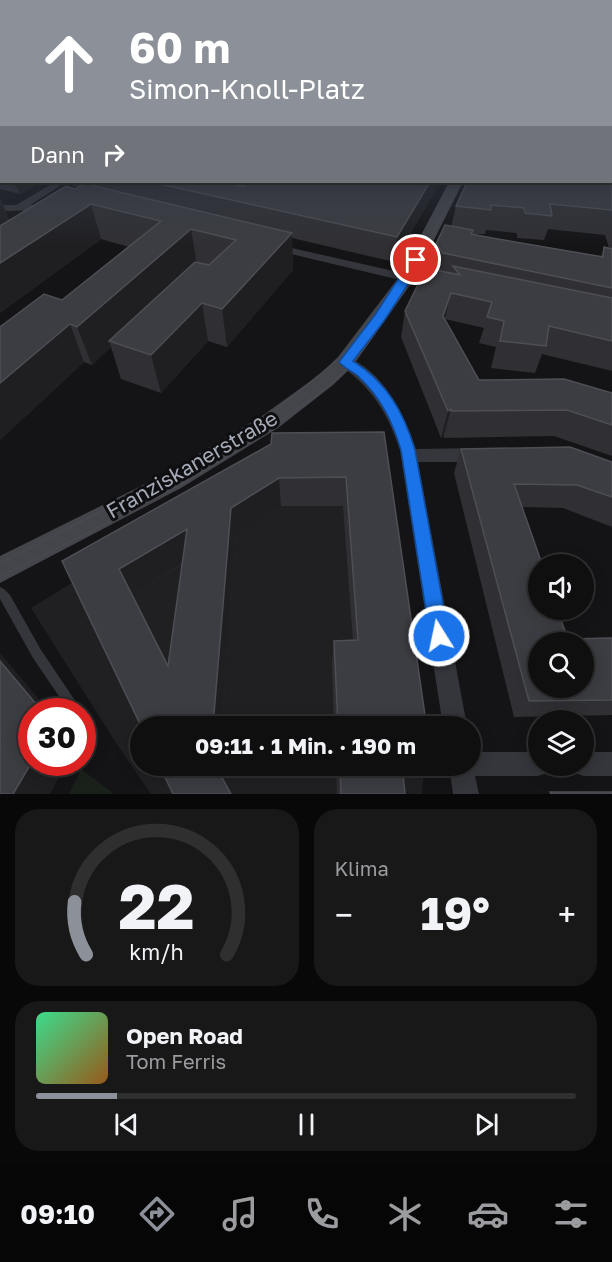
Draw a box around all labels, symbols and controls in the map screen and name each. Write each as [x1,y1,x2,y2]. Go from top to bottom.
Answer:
text: 60 m [129,22,230,72]
icon: ahead [30,24,108,102]
text: Simon-Knoll-Platz [129,73,365,105]
icon: right [97,138,130,171]
text: Dann [30,141,85,168]
pin [390,234,441,285]
icon: arrive [399,243,432,276]
street label: Franziskanerstraße [101,405,282,524]
map controls [528,554,594,776]
button: sound [528,554,594,620]
position arrow [407,604,471,668]
button: search [528,632,594,698]
speed limit sign: 30 [18,698,96,776]
button: layers [528,710,594,776]
text: 09:11 · 1 Min. · 190 m [195,732,416,759]
text: Klima [335,856,389,880]
text: 22 [119,868,195,943]
text: 19° [421,886,490,940]
text: − [335,895,353,934]
text: + [558,895,576,934]
text: km/h [129,939,184,965]
text: Open Road [126,1022,243,1049]
text: Tom Ferris [126,1049,226,1073]
icon: previous [110,1108,143,1141]
icon: pause [290,1108,323,1141]
icon: next [470,1108,503,1141]
icon: directions [136,1193,178,1235]
icon: music [219,1193,261,1235]
icon: phone [301,1193,343,1235]
icon: climate [384,1193,426,1235]
icon: car [467,1193,509,1235]
icon: filters [550,1193,592,1235]
text: 09:10 [20,1198,95,1230]

